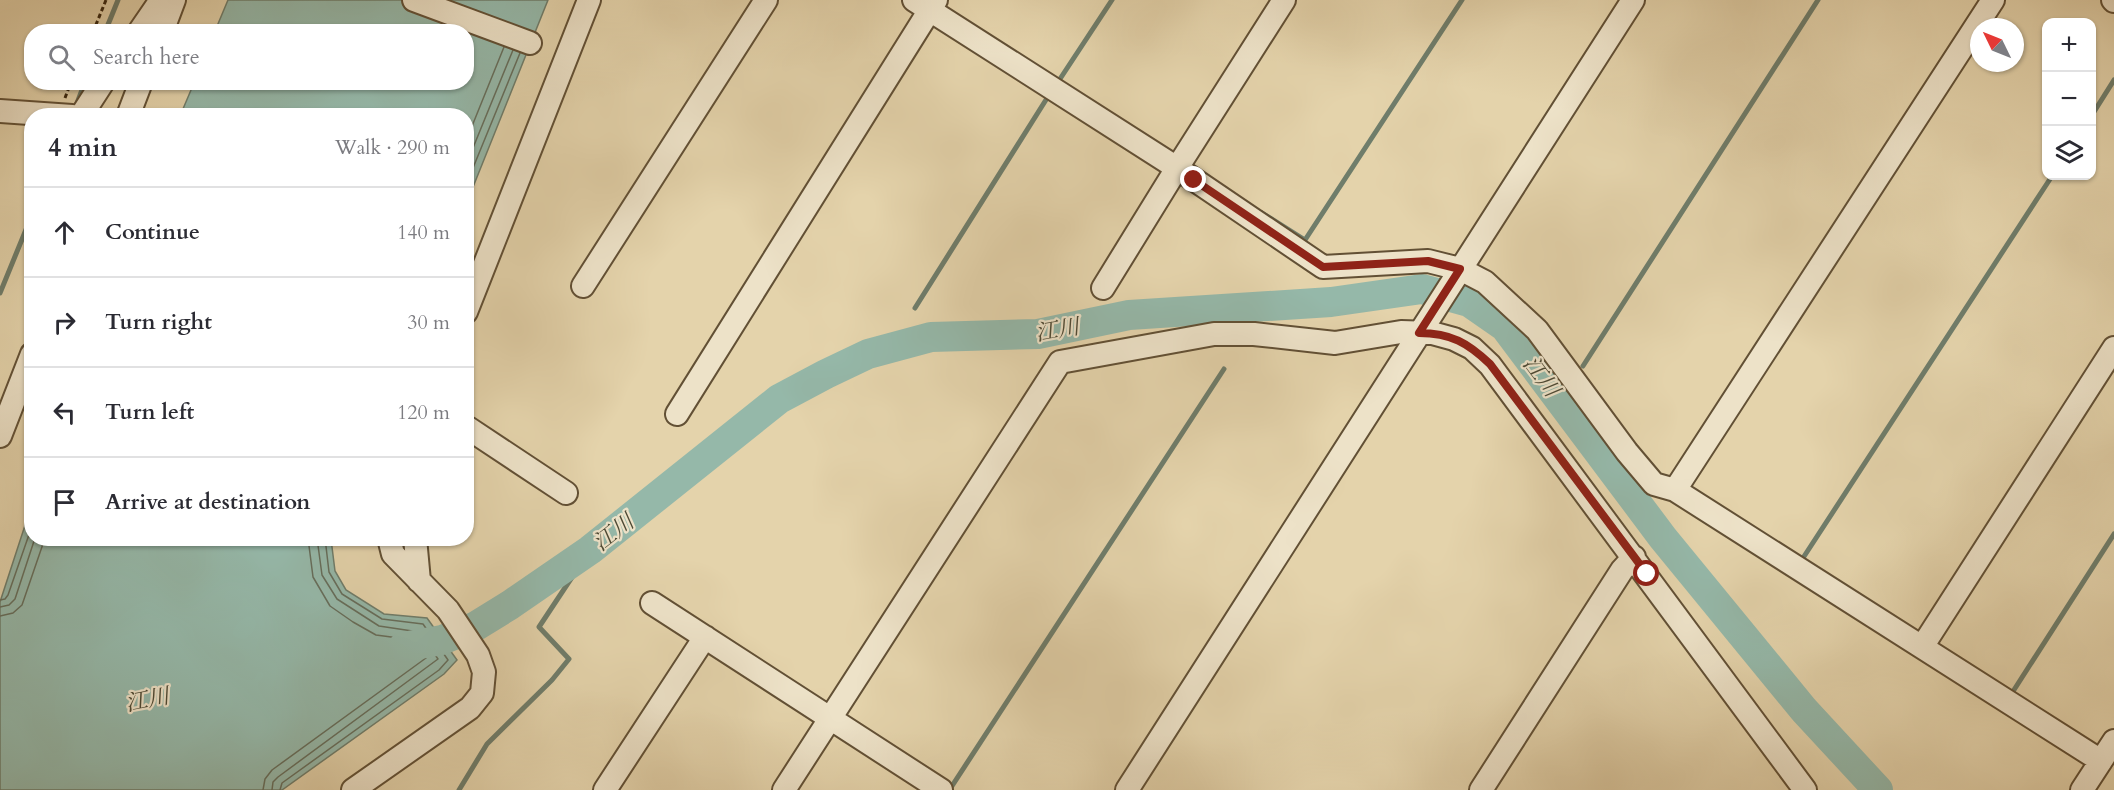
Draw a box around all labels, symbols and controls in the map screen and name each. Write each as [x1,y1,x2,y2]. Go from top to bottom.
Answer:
north arrow [1970,18,2024,72]
map controls [2042,18,2096,180]
button: + [2042,18,2096,72]
search box [24,24,474,90]
icon: search [45,41,78,74]
text: Search here [93,42,200,72]
button: − [2042,72,2096,126]
button: layers [2042,126,2096,180]
text: 4 min [48,130,117,165]
text: Walk · 290 m [335,134,450,161]
route end [1180,166,1206,192]
icon: ahead [48,216,81,249]
text: Continue [105,217,200,247]
text: 140 m [397,219,450,246]
icon: right [48,306,81,339]
text: Turn right [105,307,212,337]
text: 30 m [407,309,450,336]
water label: 江川 [1033,311,1083,349]
water label: 江川 [1516,350,1568,405]
icon: left [48,396,81,429]
text: Turn left [105,397,194,427]
text: 120 m [397,399,450,426]
icon: arrive [48,486,81,519]
text: Arrive at destination [105,487,310,517]
water label: 江川 [587,506,642,558]
route start [1633,560,1659,586]
water label: 江川 [123,681,174,719]

